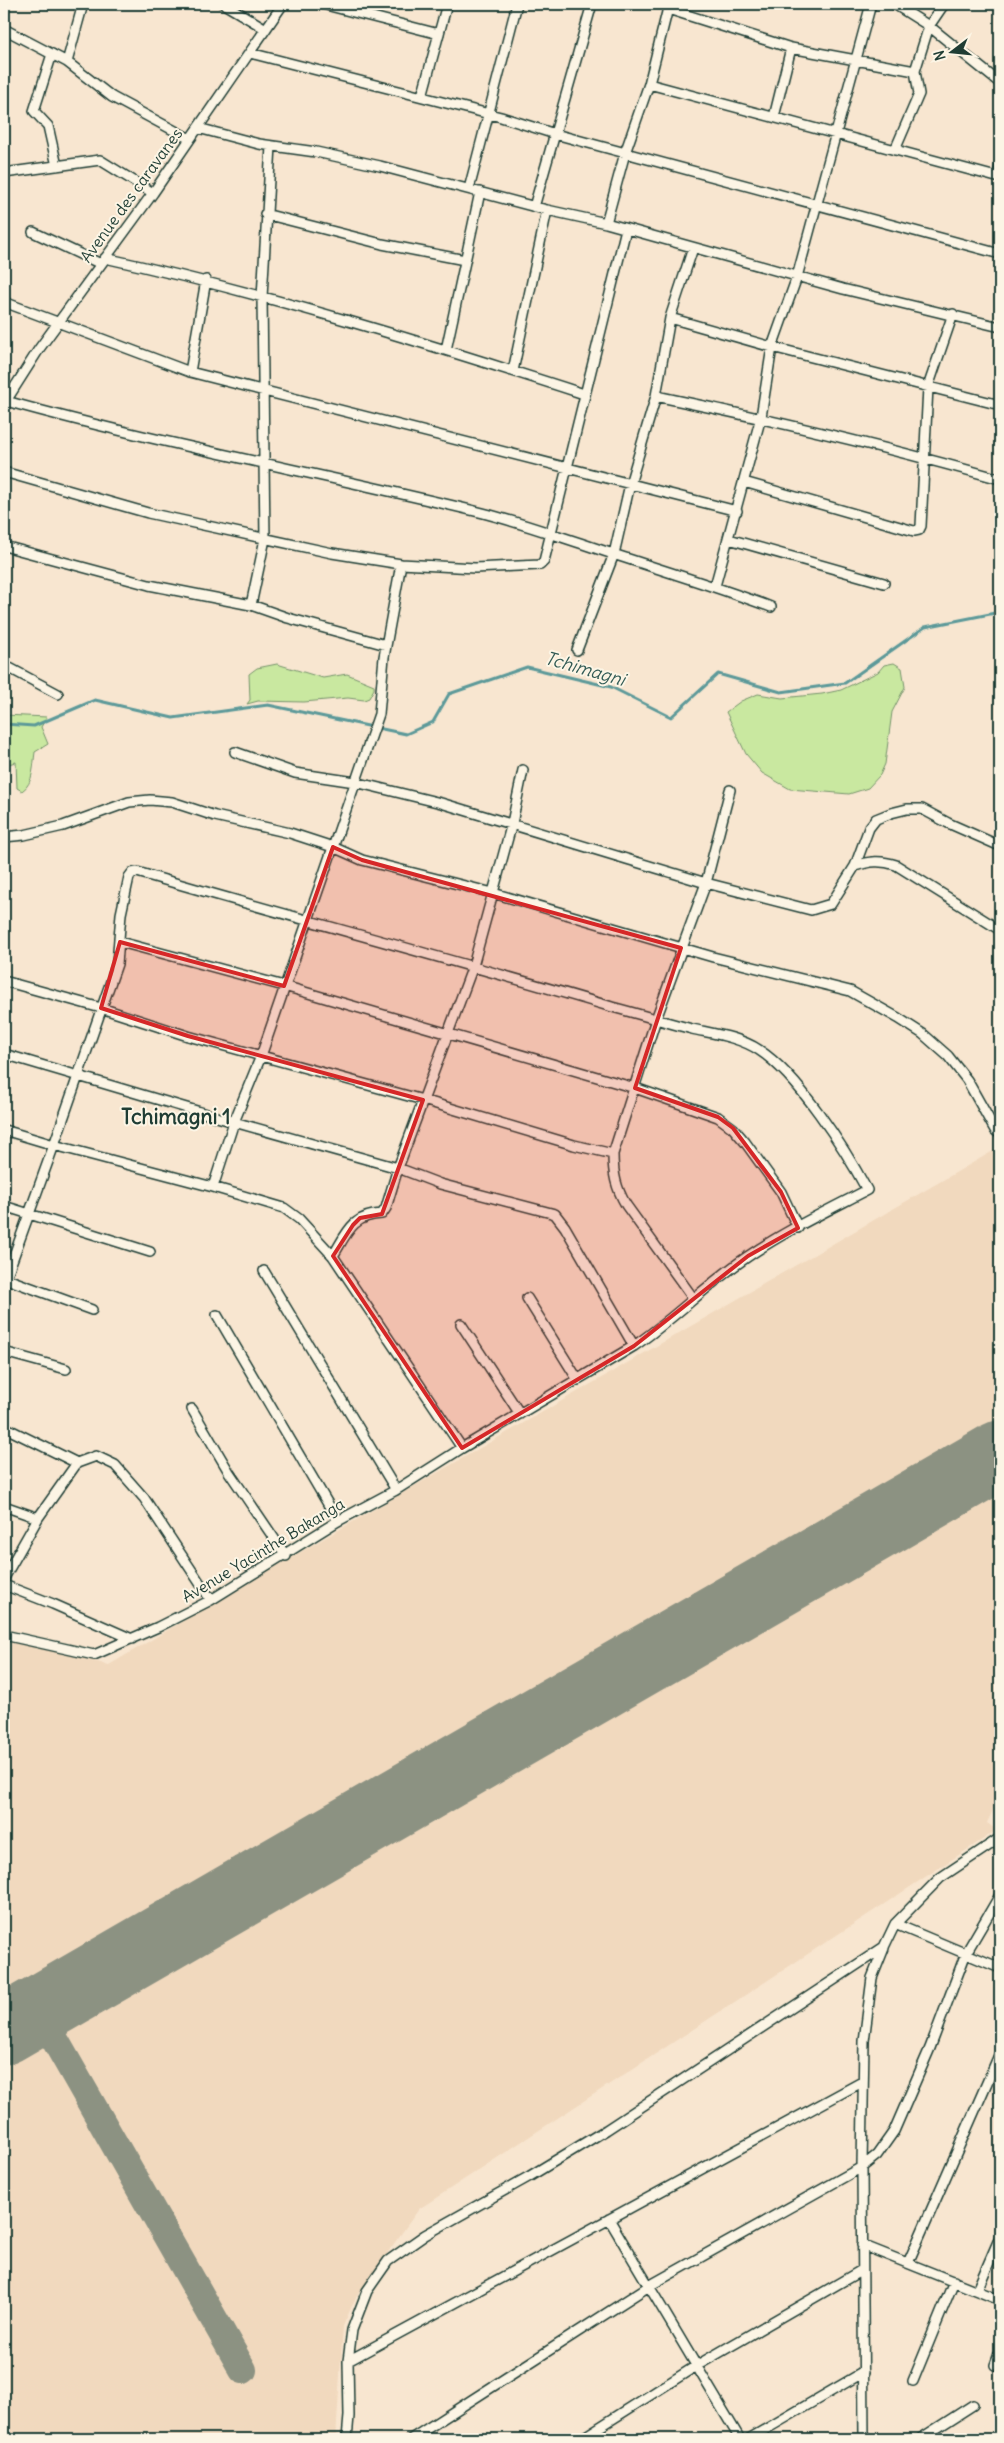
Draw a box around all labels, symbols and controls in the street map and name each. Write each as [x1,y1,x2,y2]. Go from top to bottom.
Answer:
north arrow [926,28,976,78]
text: N [930,48,949,63]
street label: Avenue des caravanes [76,124,186,266]
water label: Tchimagni [542,646,630,691]
district label: Tchimagni 1 [121,1103,231,1130]
street label: Avenue Yacinthe Bakanga [178,1493,348,1607]

